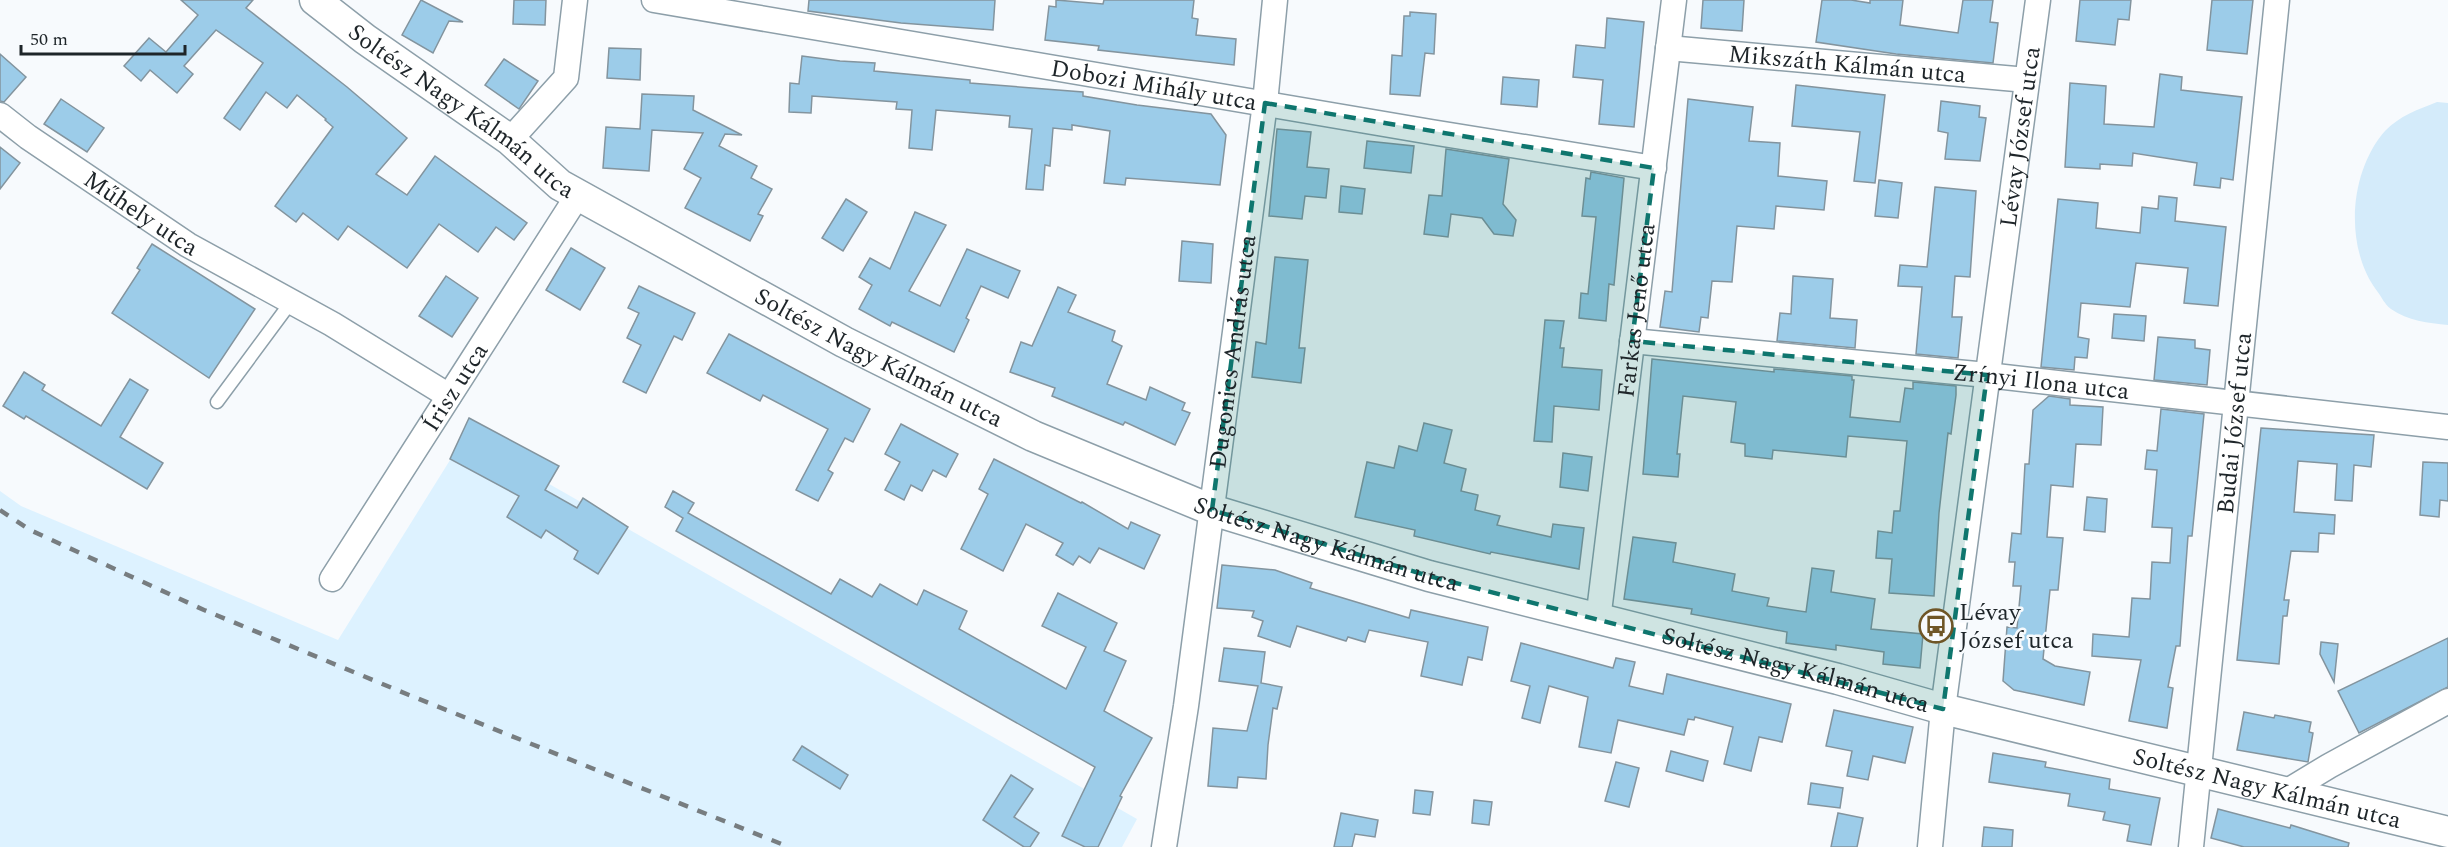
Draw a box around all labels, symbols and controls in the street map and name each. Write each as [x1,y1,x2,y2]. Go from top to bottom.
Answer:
street label: Soltész Nagy Kálmán utca [340,15,581,209]
scale bar [21,18,184,56]
text: 50 m [30,26,68,53]
street label: Mikszáth Kálmán utca [1727,36,1968,94]
street label: Lévay József utca [1991,44,2051,230]
street label: Dobozi Mihály utca [1048,51,1260,121]
street label: Műhely utca [76,162,205,266]
street label: Farkas Jenő utca [1608,221,1666,400]
street label: Dugonics András utca [1200,232,1267,471]
street label: Soltész Nagy Kálmán utca [748,279,1009,437]
street label: Budai József utca [2208,330,2262,516]
street label: Írisz utca [414,336,498,439]
street label: Zrínyi Ilona utca [1951,355,2131,410]
street label: Soltész Nagy Kálmán utca [1188,487,1463,602]
place label: Lévay József utca [1959,595,2074,659]
bus stop icon: Lévay József utca [1918,608,1954,644]
street label: Soltész Nagy Kálmán utca [1658,618,1934,723]
street label: Soltész Nagy Kálmán utca [2129,739,2405,839]

